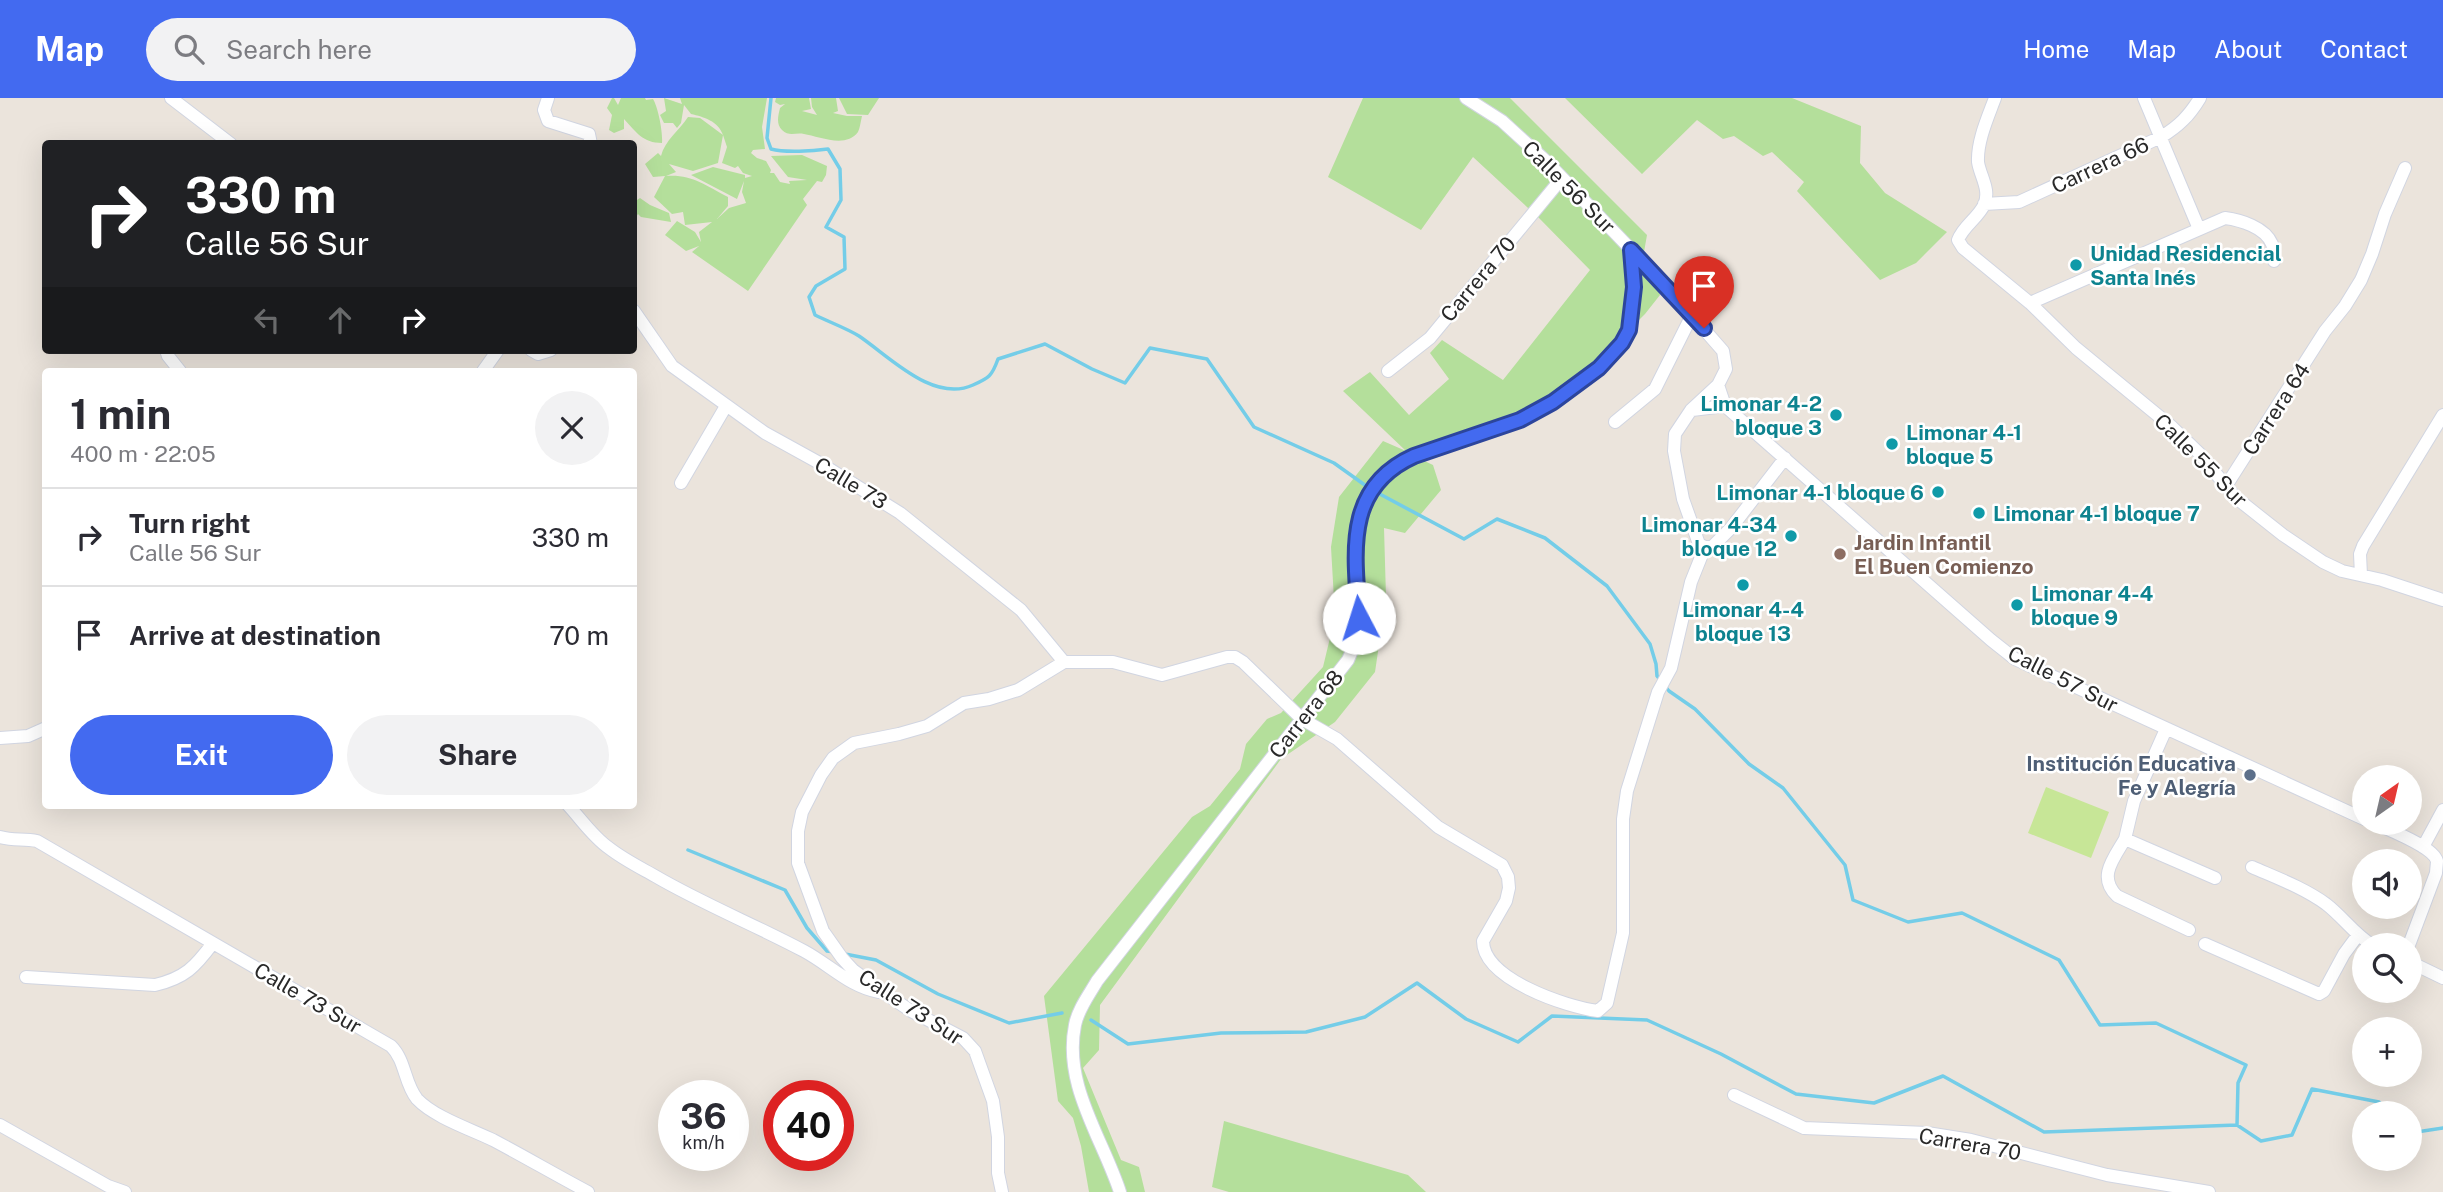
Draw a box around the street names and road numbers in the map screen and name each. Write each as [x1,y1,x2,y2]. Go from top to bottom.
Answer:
street label: Carrera 66 [2047,132,2153,198]
street label: Calle 56 Sur [1517,135,1621,239]
street label: Carrera 70 [1435,231,1521,327]
street label: Carrera 64 [2237,358,2315,460]
street label: Calle 55 Sur [2149,408,2253,512]
street label: Calle 73 [810,452,892,514]
street label: Calle 57 Sur [2004,641,2122,717]
street label: Carrera 68 [1264,665,1348,763]
street label: Calle 73 Sur [250,957,366,1039]
street label: Calle 73 Sur [854,964,968,1050]
street label: Carrera 70 [1917,1123,2023,1165]

